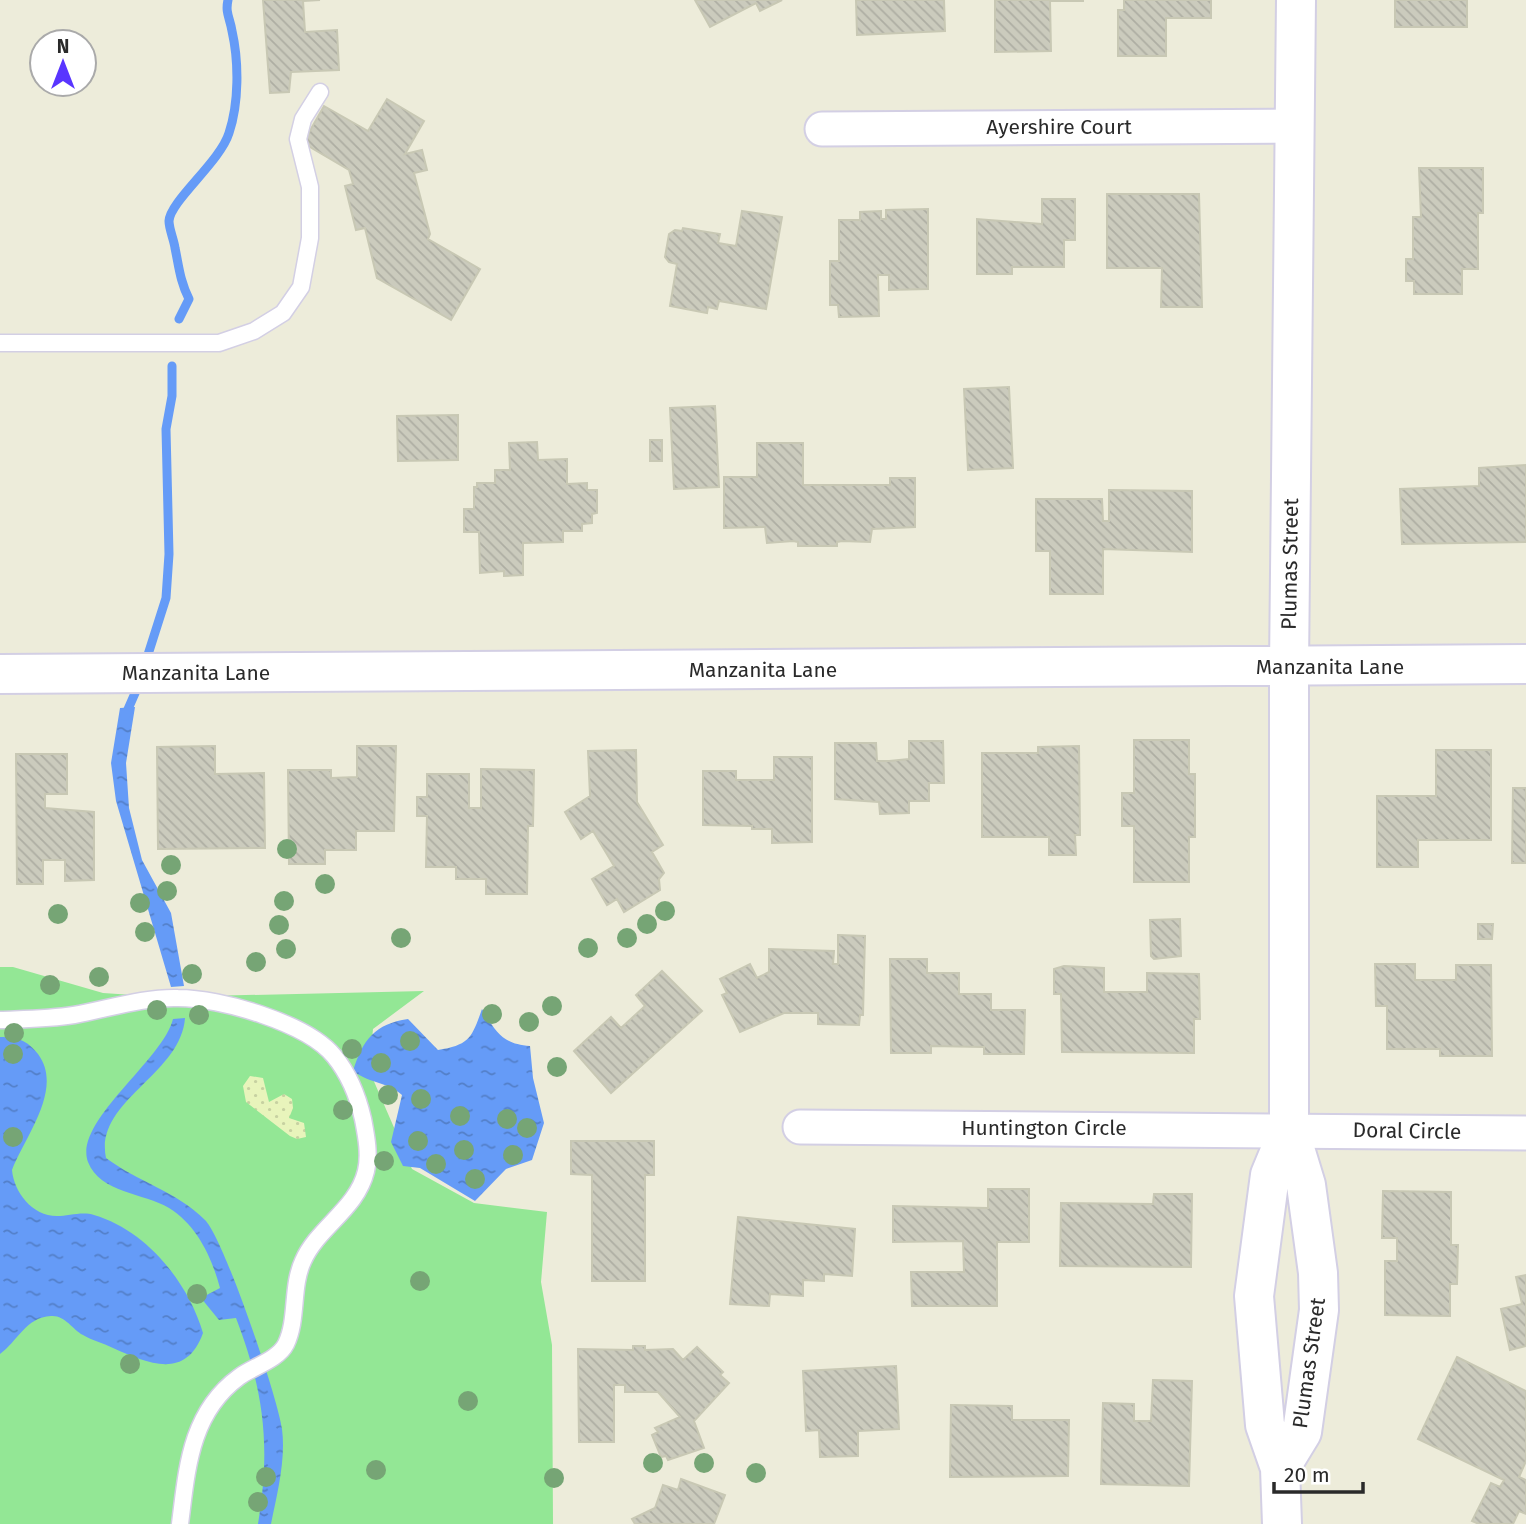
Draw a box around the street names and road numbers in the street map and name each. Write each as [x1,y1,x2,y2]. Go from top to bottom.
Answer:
street label: Ayershire Court [986,114,1132,140]
street label: Plumas Street [1276,497,1304,630]
street label: Manzanita Lane [1256,654,1404,680]
street label: Manzanita Lane [689,657,837,683]
street label: Manzanita Lane [122,660,270,686]
street label: Huntington Circle [961,1115,1127,1141]
street label: Doral Circle [1352,1117,1462,1145]
street label: Plumas Street [1287,1295,1331,1430]

